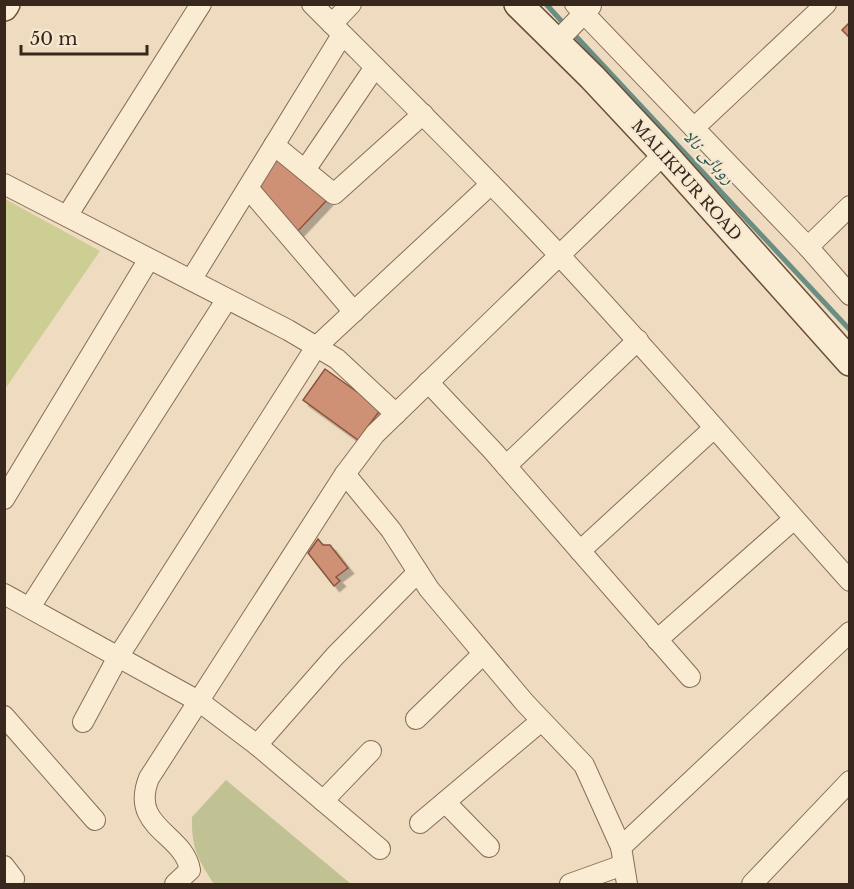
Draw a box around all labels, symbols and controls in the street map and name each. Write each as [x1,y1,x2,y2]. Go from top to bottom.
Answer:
scale bar [21,18,147,56]
text: 50 m [30,28,78,50]
street label: MALIKPUR ROAD [628,116,746,244]
water label: روہائی نالا [678,125,740,189]

